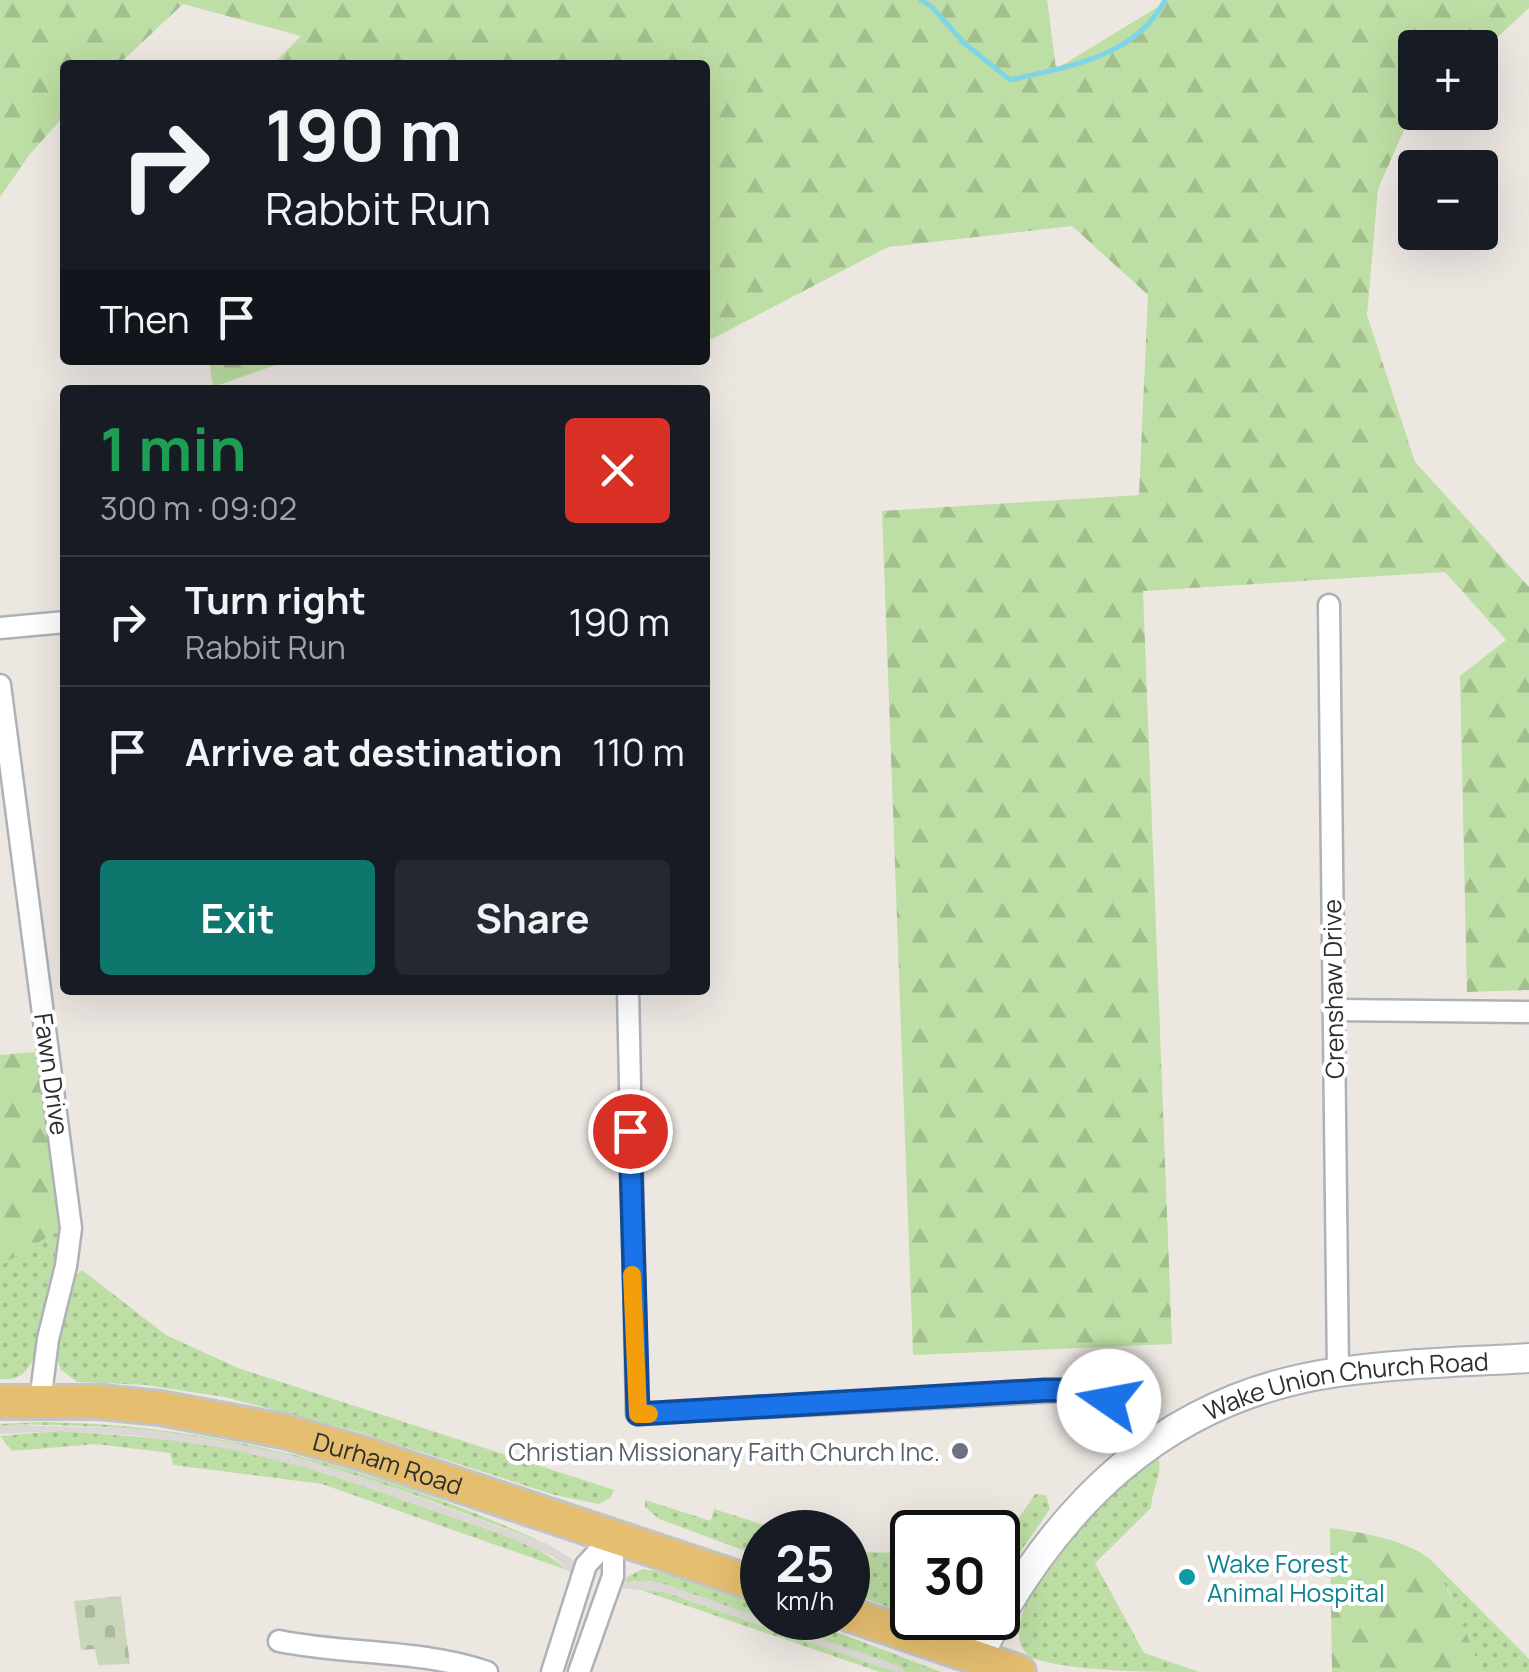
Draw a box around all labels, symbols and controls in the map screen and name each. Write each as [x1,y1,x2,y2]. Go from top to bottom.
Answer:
map controls [1398,30,1498,250]
button: + [1398,30,1498,130]
text: 190 m [265,86,462,182]
icon: right [100,100,230,230]
button: − [1398,150,1498,250]
text: Rabbit Run [265,177,491,239]
icon: arrive [209,290,264,345]
text: Then [100,292,189,344]
text: 1 min [100,407,247,489]
button: close [565,418,670,523]
text: 300 m · 09:02 [100,486,297,530]
text: Turn right [185,573,366,625]
icon: right [100,594,155,649]
text: 190 m [569,595,670,647]
text: Rabbit Run [185,625,346,669]
icon: arrive [100,724,155,779]
text: Arrive at destination [185,725,562,777]
text: 110 m [592,725,685,777]
button: Exit [100,860,375,975]
button: Share [395,860,670,975]
street label: Crenshaw Drive [1314,899,1352,1079]
street label: Fawn Drive [26,1011,78,1137]
pin [588,1089,673,1174]
icon: arrive [603,1104,658,1159]
street label: Wake Union Church Road [1198,1343,1489,1428]
position arrow [1057,1349,1161,1453]
street label: Durham Road [309,1423,467,1503]
place label: Christian Missionary Faith Church Inc. [508,1434,940,1469]
marker: Christian Missionary Faith Church Inc. [949,1440,971,1462]
speed limit sign: 30 [890,1510,1020,1640]
text: 25 [775,1529,835,1597]
place label: Wake Forest Animal Hospital [1207,1546,1385,1610]
marker: Wake Forest Animal Hospital [1176,1566,1198,1588]
text: km/h [776,1583,834,1618]

